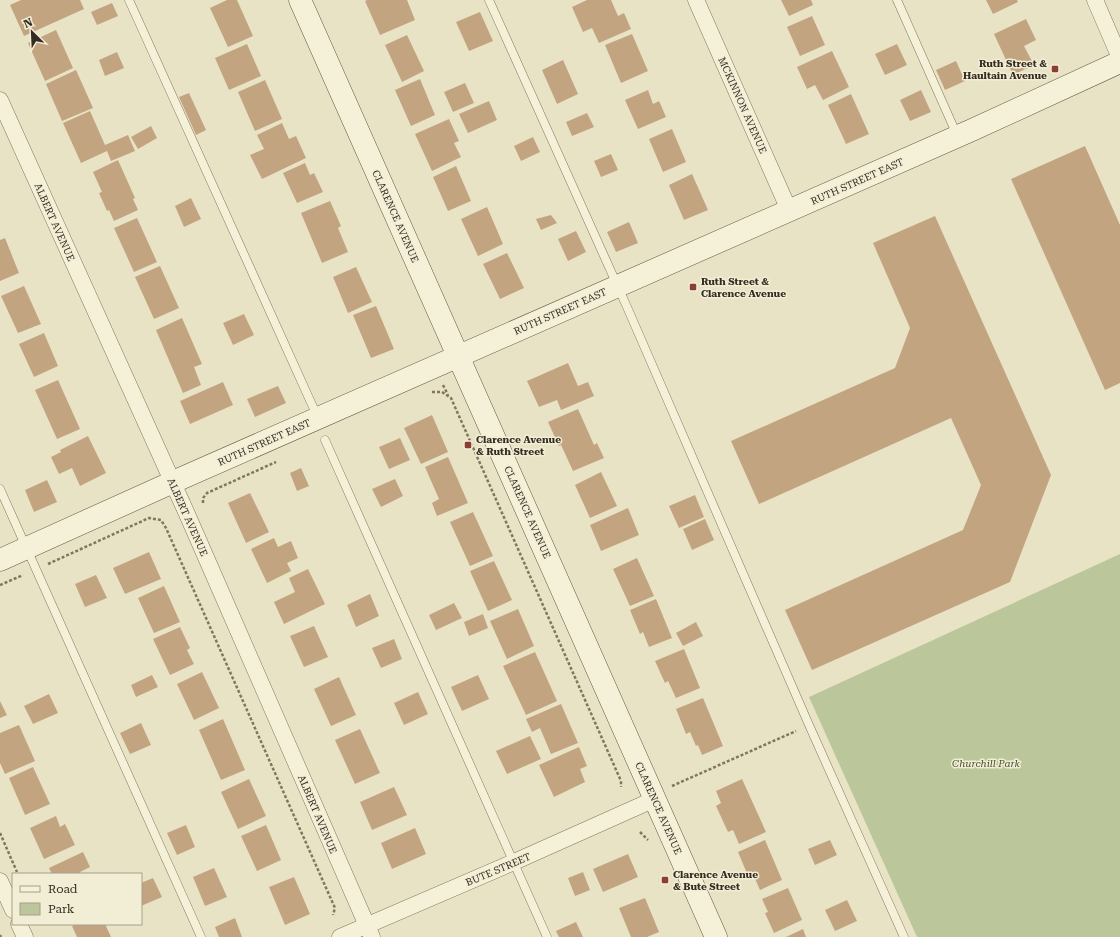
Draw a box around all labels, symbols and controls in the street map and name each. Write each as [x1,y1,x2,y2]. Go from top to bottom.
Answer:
north arrow [12,12,52,52]
text: N [22,15,35,31]
street label: MCKINNON AVENUE [716,55,769,155]
place label: Ruth Street & Haultain Avenue [963,58,1047,81]
marker: Ruth Street & Haultain Avenue [1050,64,1060,74]
street label: RUTH STREET EAST [809,156,906,207]
street label: CLARENCE AVENUE [370,168,421,264]
street label: ALBERT AVENUE [32,181,77,263]
place label: Ruth Street & Clarence Avenue [701,276,786,299]
marker: Ruth Street & Clarence Avenue [688,282,698,292]
street label: RUTH STREET EAST [512,286,609,337]
street label: RUTH STREET EAST [216,417,313,468]
place label: Clarence Avenue & Ruth Street [476,434,561,457]
marker: Clarence Avenue & Ruth Street [463,440,473,450]
street label: CLARENCE AVENUE [502,464,553,560]
street label: ALBERT AVENUE [165,476,210,558]
park label: Churchill Park [952,758,1021,769]
street label: CLARENCE AVENUE [633,760,684,856]
street label: ALBERT AVENUE [296,773,339,855]
street label: BUTE STREET [464,851,533,888]
place label: Clarence Avenue & Bute Street [673,869,758,892]
legend [12,873,142,925]
marker: Clarence Avenue & Bute Street [660,875,670,885]
text: Road [48,882,78,896]
text: Park [48,902,75,916]

